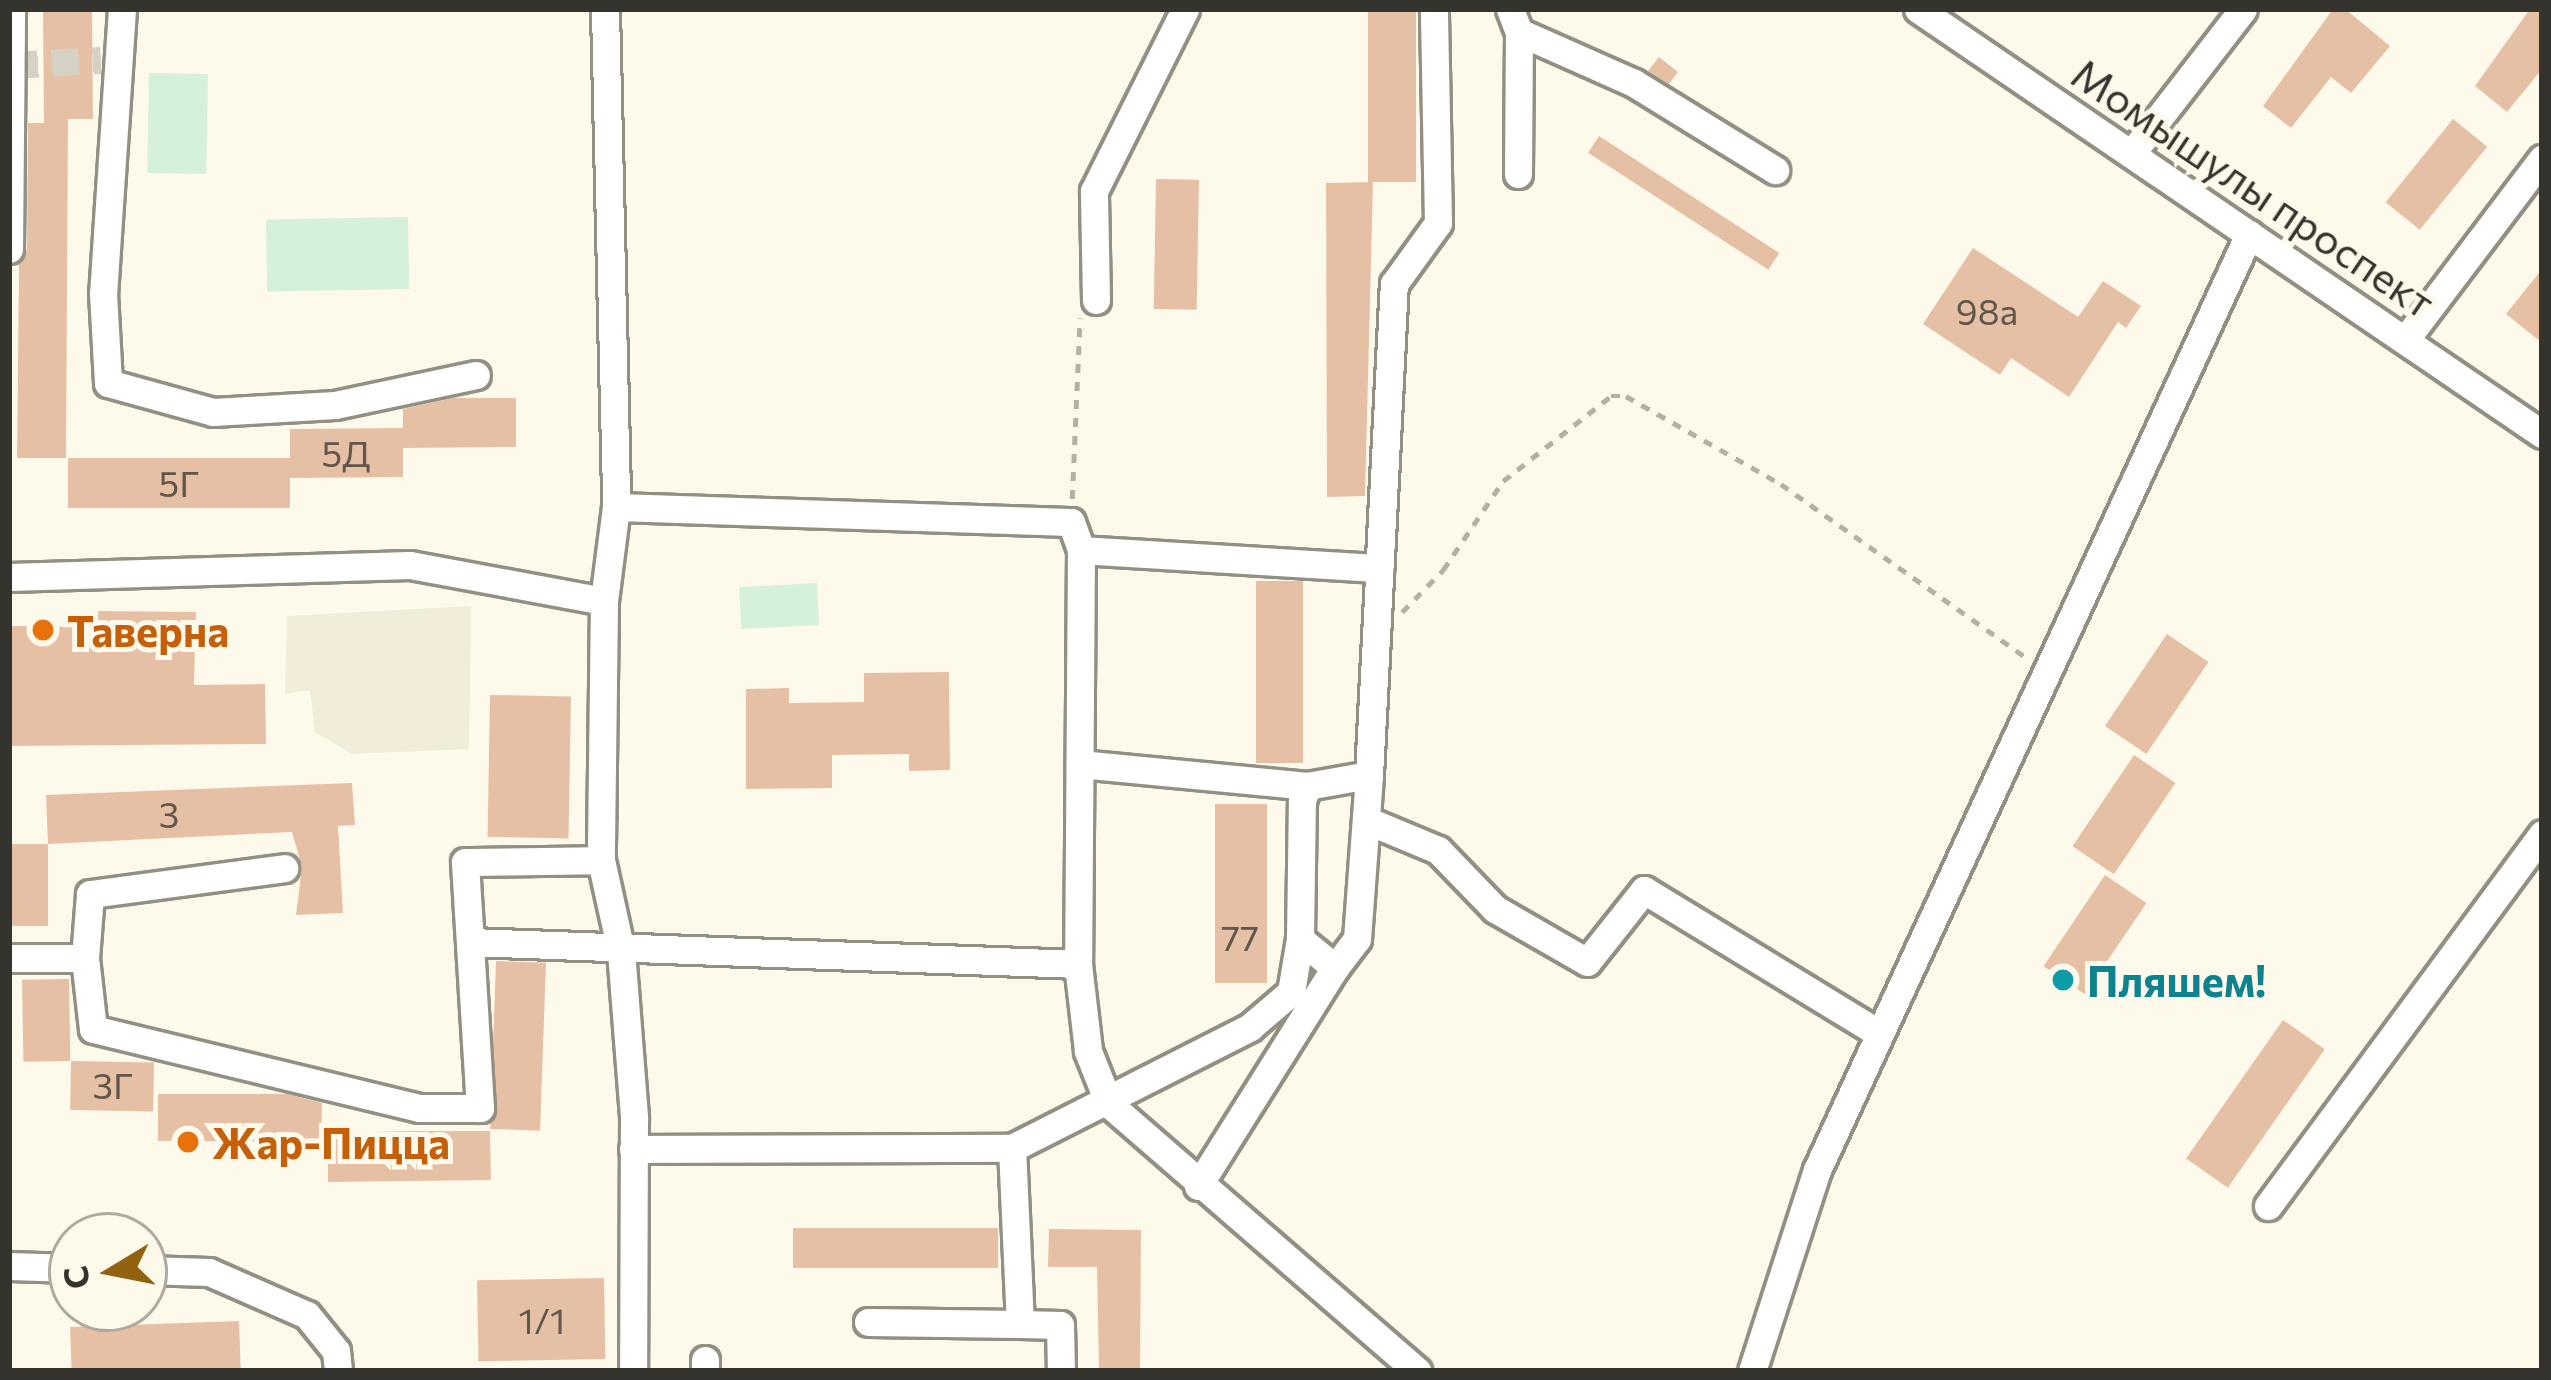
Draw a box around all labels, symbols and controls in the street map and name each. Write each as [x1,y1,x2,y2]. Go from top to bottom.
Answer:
street label: Момышулы проспект [2063,47,2445,327]
house number: 98а [1956,289,2018,333]
house number: 5Д [322,431,370,475]
house number: 5Г [158,461,200,505]
place label: Таверна [67,605,229,655]
marker: Таверна [30,617,56,643]
house number: 3 [159,792,179,836]
house number: 77 [1221,915,1259,959]
place label: Пляшем! [2087,955,2266,1005]
marker: Пляшем! [2050,967,2076,993]
house number: 3Г [93,1063,133,1107]
place label: Жар-Пицца [212,1117,450,1167]
marker: Жар-Пицца [175,1129,201,1155]
north arrow [48,1212,168,1332]
text: С [53,1263,97,1292]
house number: 1/1 [519,1298,565,1342]

